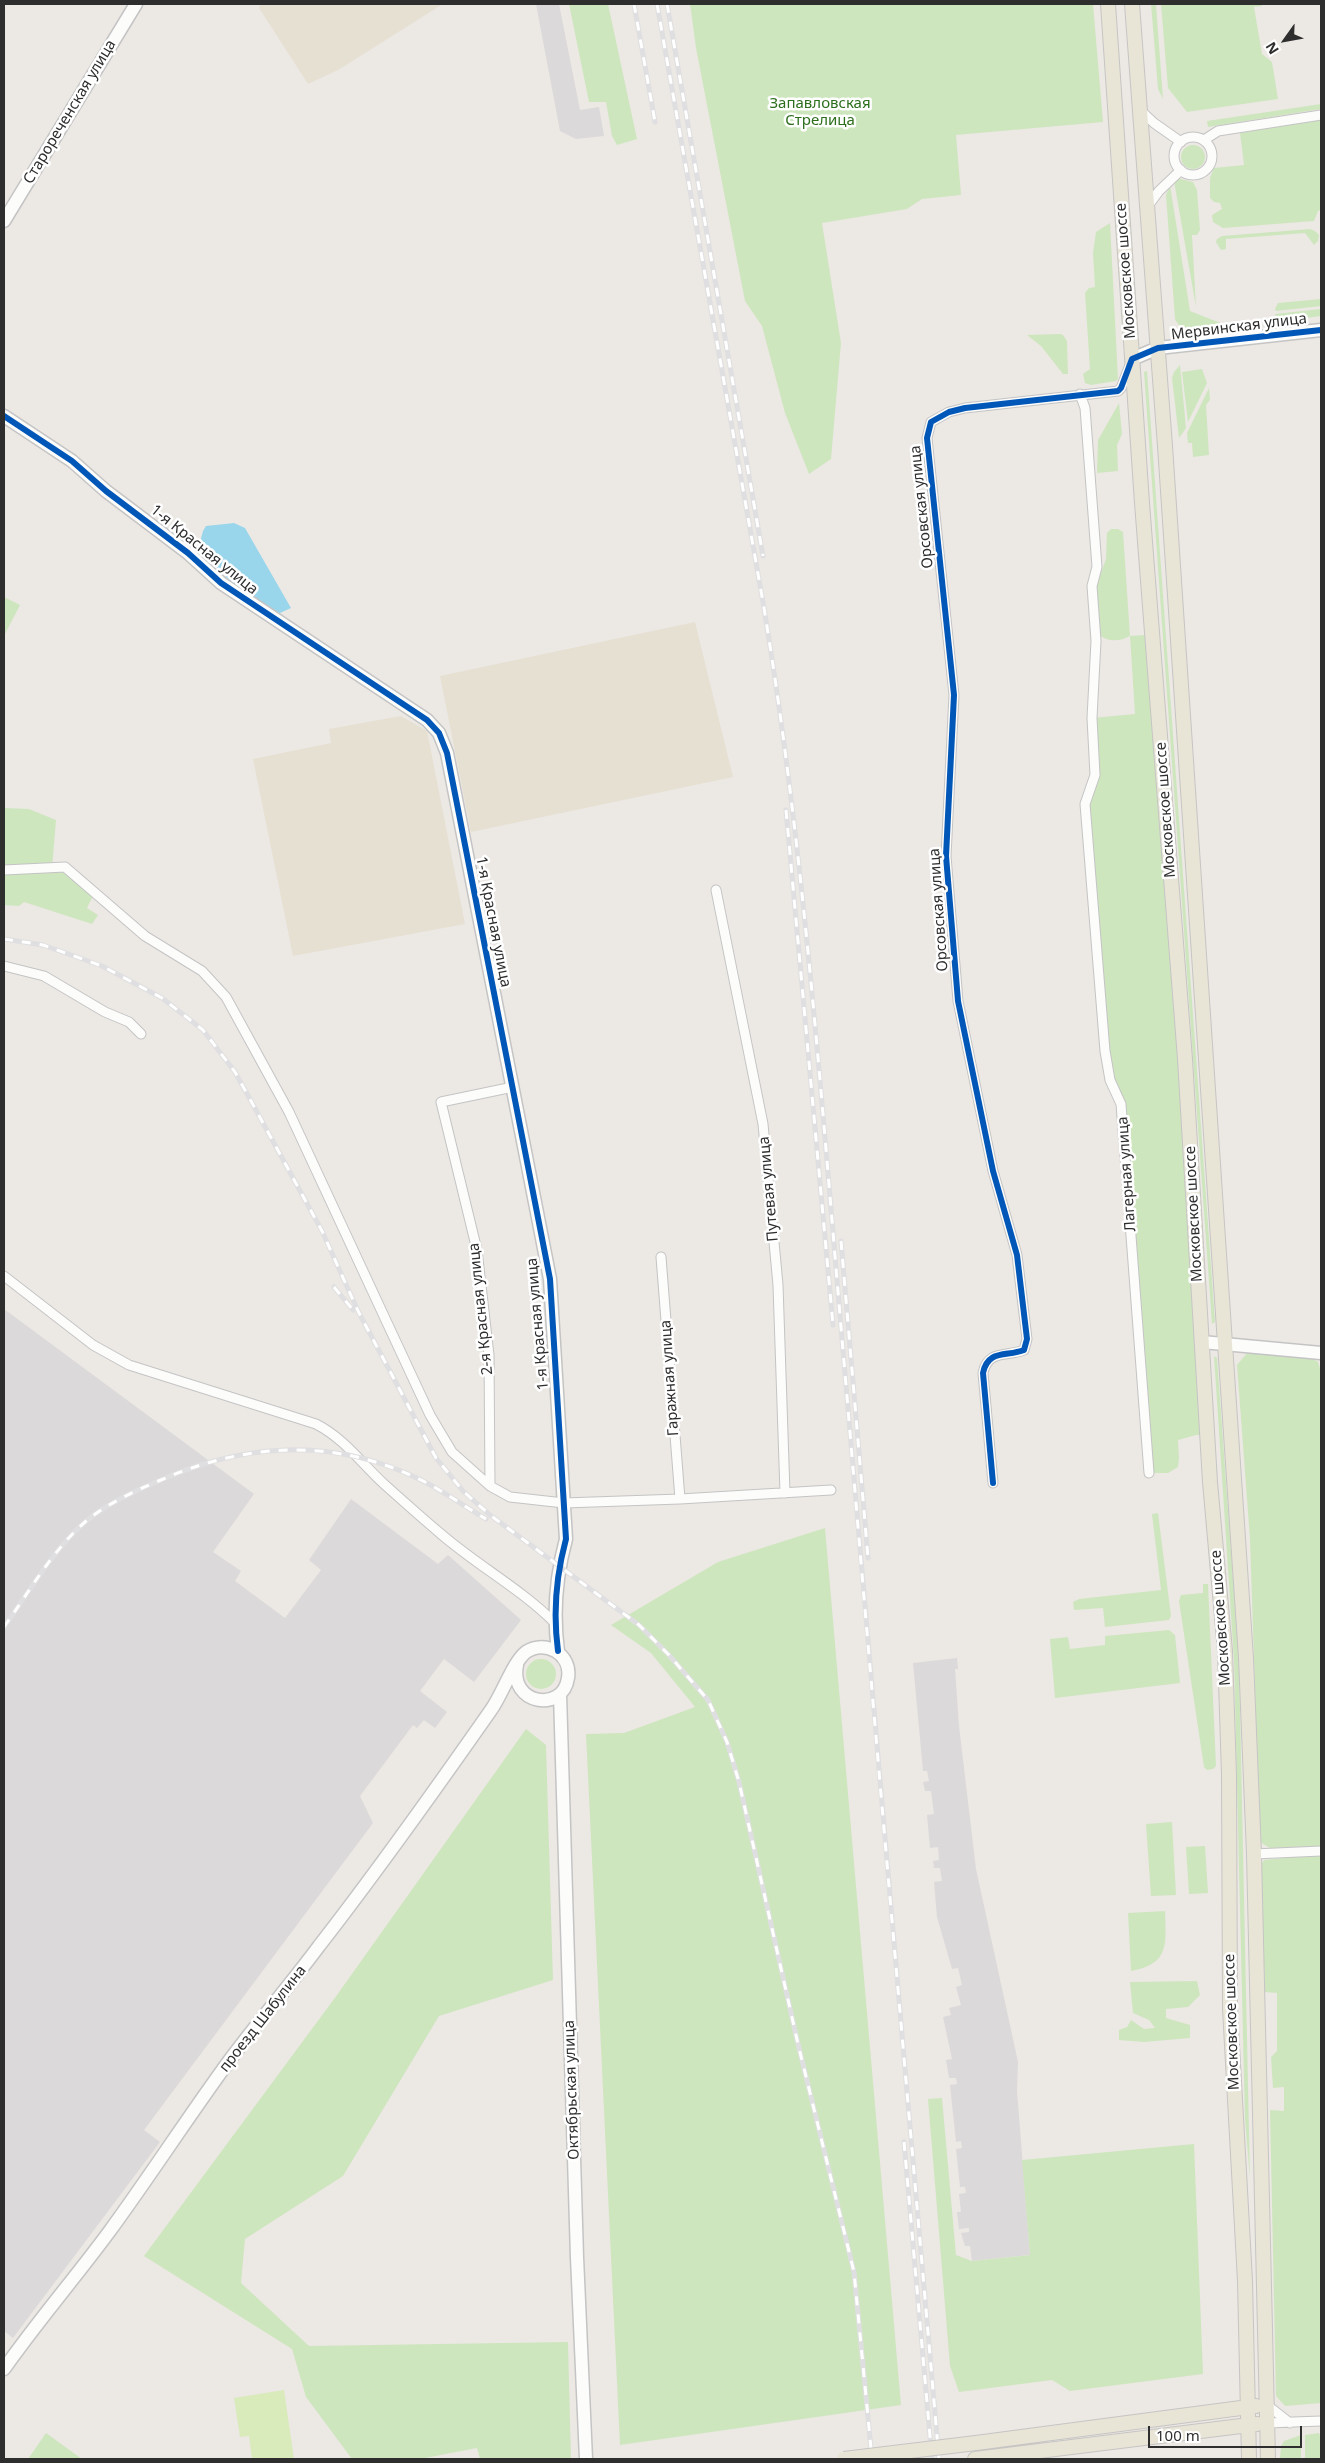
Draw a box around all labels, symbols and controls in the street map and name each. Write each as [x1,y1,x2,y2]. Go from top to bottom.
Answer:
north arrow [1260,15,1310,65]
street label: Старореченская улица [20,37,120,187]
text: N [1261,38,1283,58]
park label: Запавловская Стрелица [769,95,871,130]
street label: Московское шоссе [1112,202,1140,340]
street label: Мервинская улица [1170,310,1308,344]
street label: Орсовская улица [907,445,937,569]
street label: 1-я Красная улица [147,501,261,599]
street label: Московское шоссе [1152,741,1180,879]
street label: Орсовская улица [926,848,952,972]
street label: 1-я Красная улица [471,855,515,989]
street label: Лагерная улица [1114,1116,1140,1232]
street label: Путевая улица [755,1136,783,1242]
street label: Московское шоссе [1181,1146,1207,1282]
street label: 2-я Красная улица [465,1242,497,1376]
street label: 1-я Красная улица [523,1257,553,1391]
street label: Гаражная улица [657,1319,683,1437]
street label: Московское шоссе [1207,1549,1235,1687]
street label: Московское шоссе [1221,1954,1243,2090]
street label: проезд Шабулина [216,1962,310,2076]
street label: Октябрьская улица [561,2020,583,2160]
scale bar [1150,2416,1304,2448]
text: 100 m [1156,2425,1200,2445]

